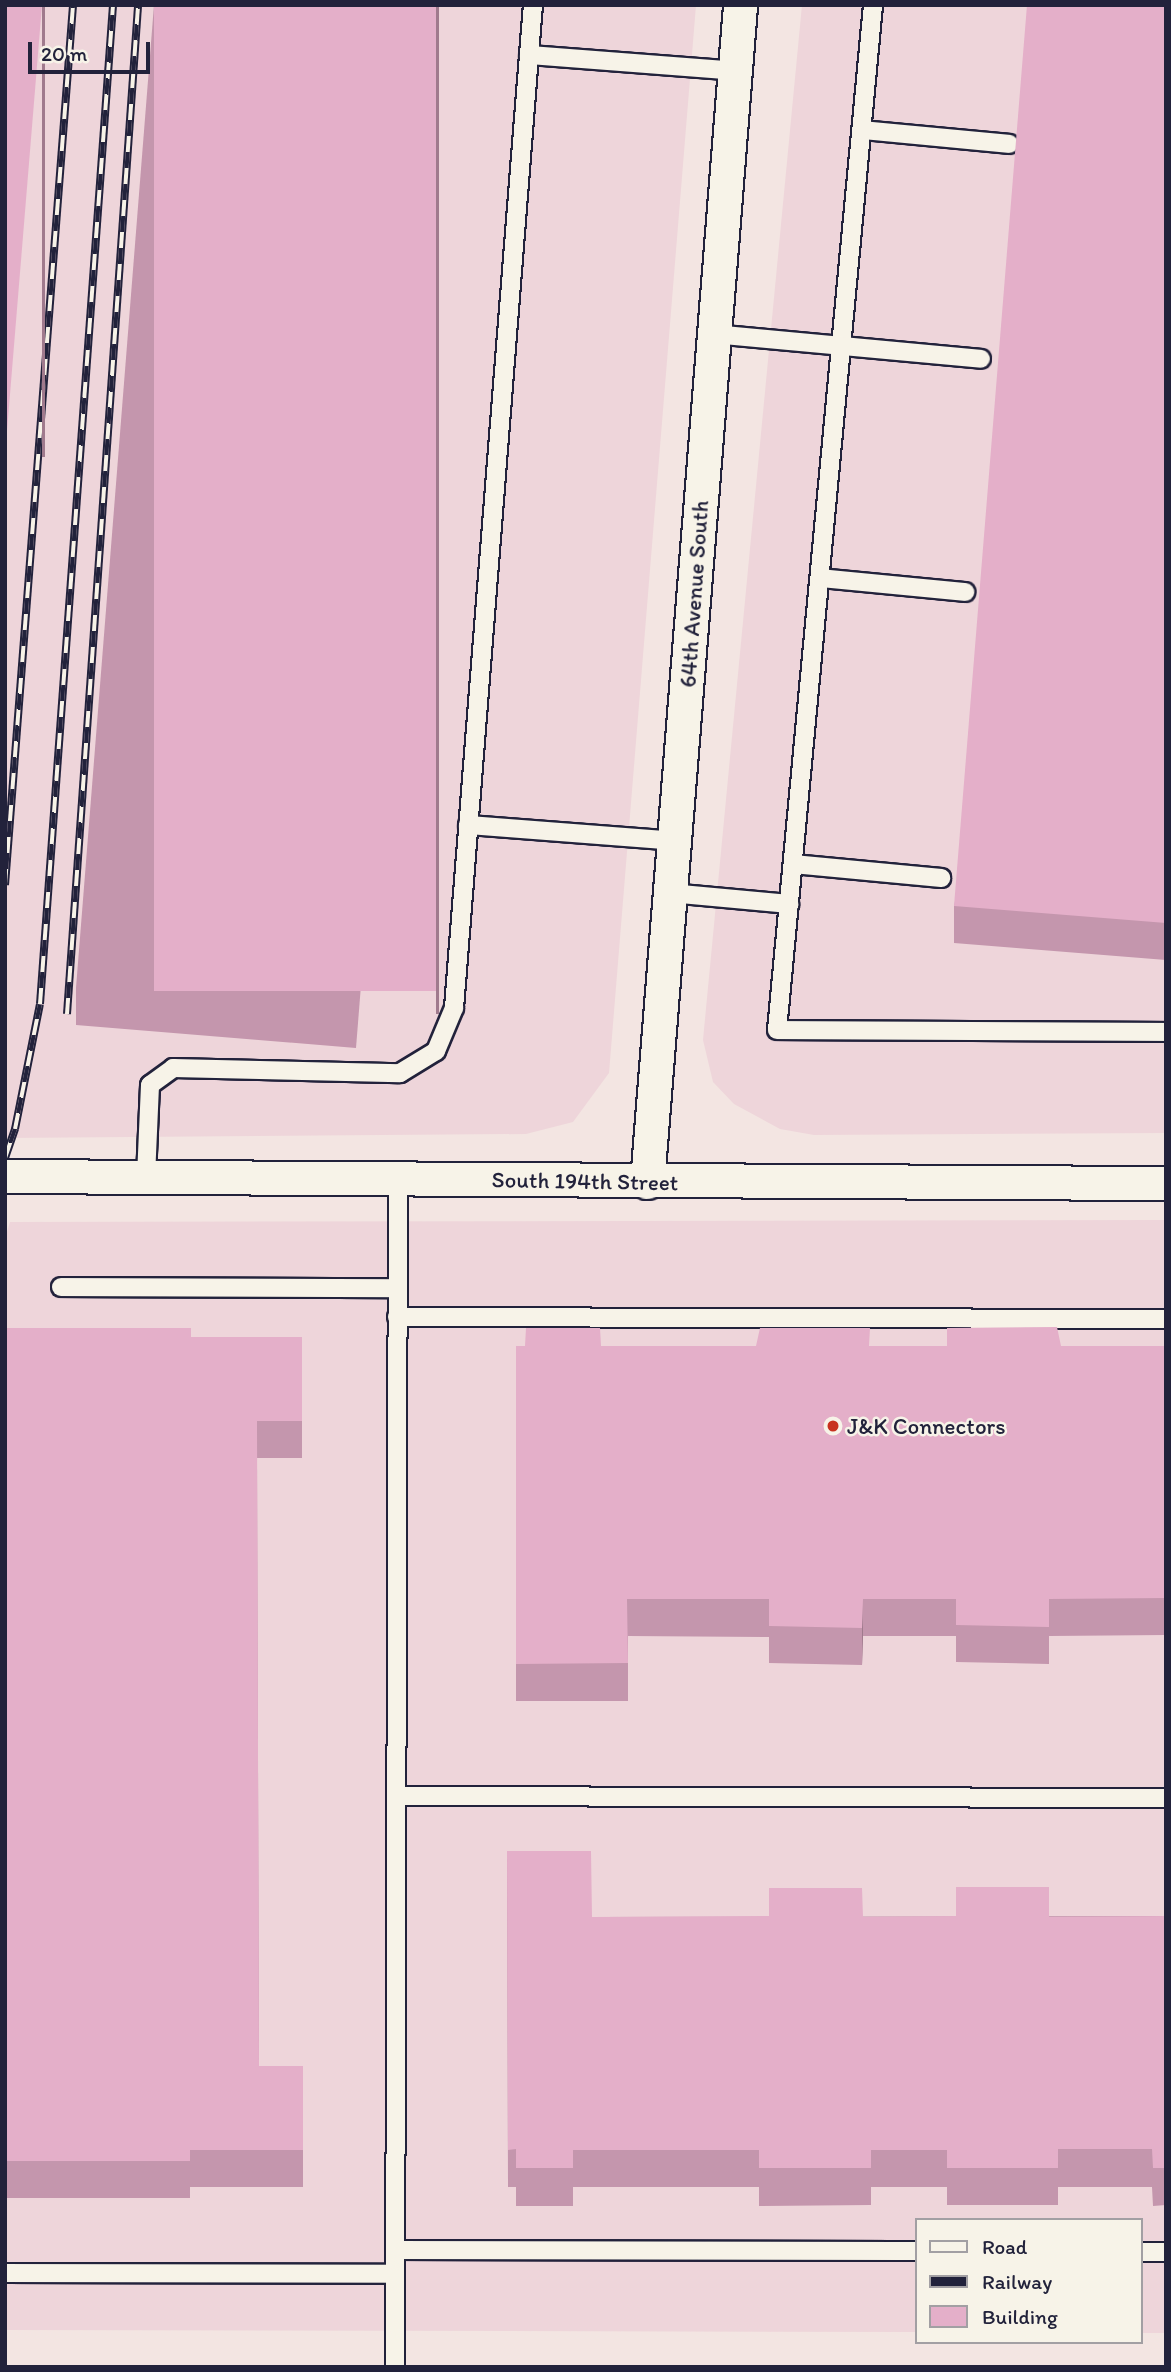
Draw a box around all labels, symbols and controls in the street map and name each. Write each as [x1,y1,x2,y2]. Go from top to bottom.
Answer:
scale bar [32,28,154,72]
text: 20 m [41,41,87,66]
street label: 64th Avenue South [674,500,714,688]
street label: South 194th Street [492,1166,678,1196]
place label: J&K Connectors [847,1412,1006,1440]
marker: J&K Connectors [825,1418,841,1434]
legend [916,2218,1143,2344]
text: Road [982,2234,1027,2259]
text: Railway [982,2269,1052,2294]
text: Building [982,2304,1058,2329]

